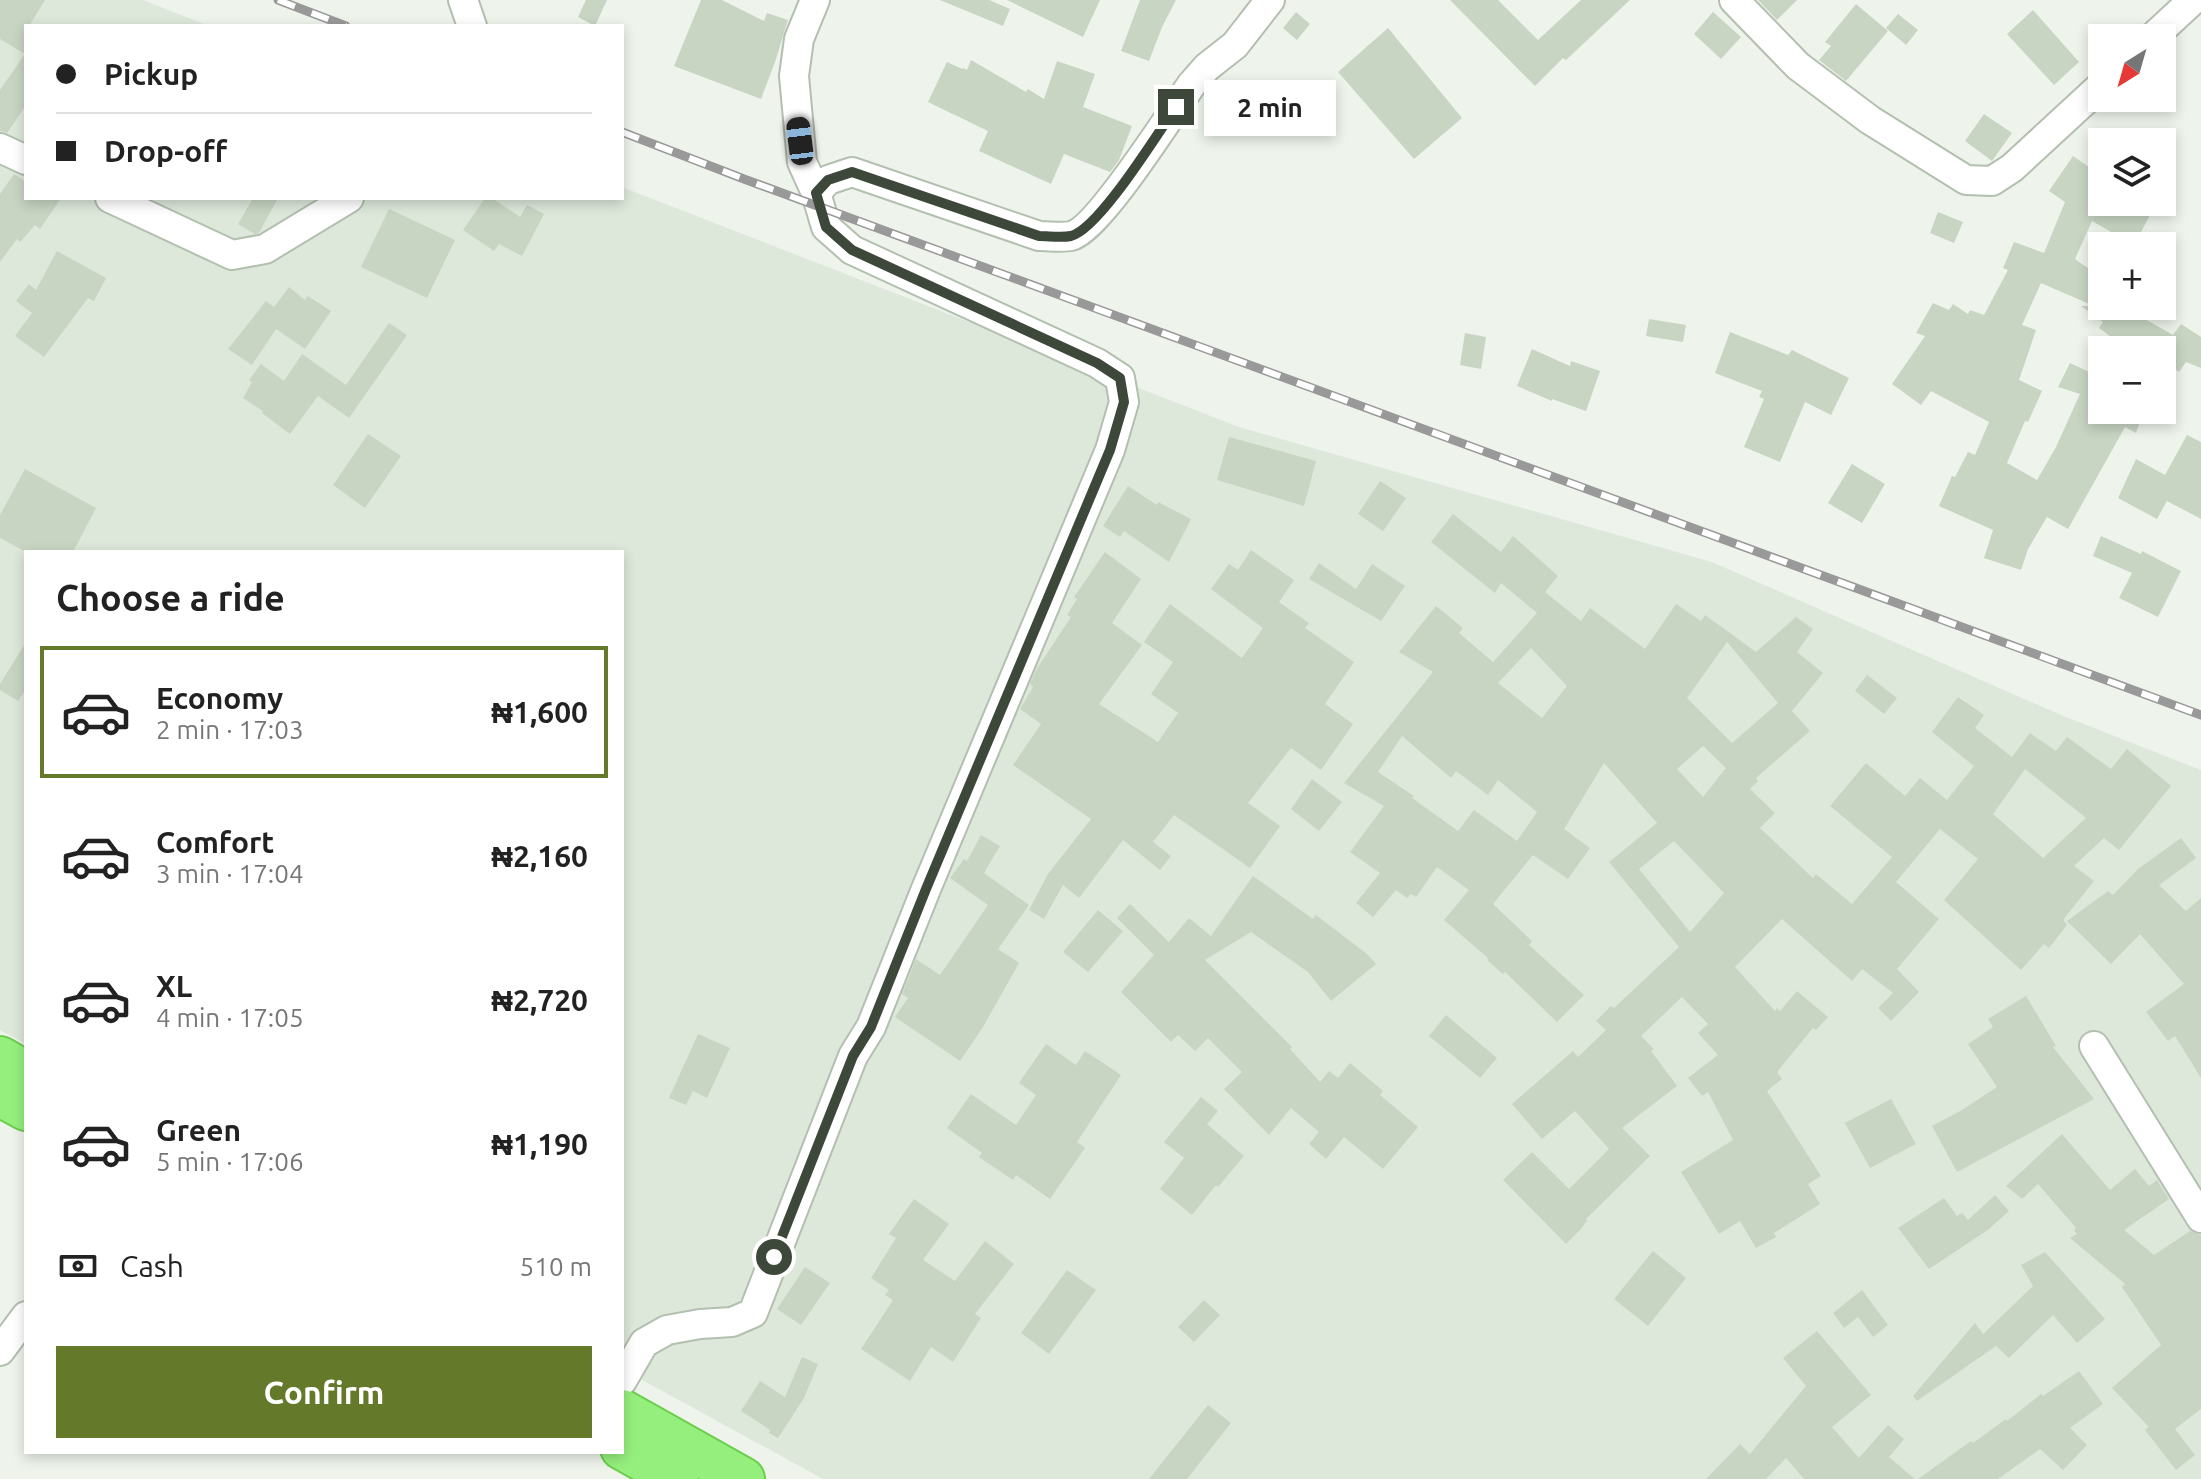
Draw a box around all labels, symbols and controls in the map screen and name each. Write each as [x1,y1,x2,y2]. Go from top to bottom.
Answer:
north arrow [2088,24,2176,112]
map controls [2088,24,2176,424]
text: Pickup [104,57,198,91]
callout: 2 min [1204,79,1336,135]
route end [1158,89,1194,125]
text: 2 min [1237,93,1303,122]
car [785,116,815,166]
button: layers [2088,128,2176,216]
text: Drop-off [104,134,227,168]
button: + [2088,232,2176,320]
button: − [2088,336,2176,424]
text: Choose a ride [56,577,285,618]
icon: car [60,676,132,748]
text: Economy [156,681,283,715]
text: ₦1,600 [491,695,588,729]
text: 2 min · 17:03 [156,715,304,744]
icon: car [60,820,132,892]
text: Comfort [156,825,274,859]
text: ₦2,160 [491,839,588,873]
text: 3 min · 17:04 [156,859,304,888]
icon: car [60,964,132,1036]
text: XL [156,969,192,1003]
text: ₦2,720 [491,983,588,1017]
text: 4 min · 17:05 [156,1003,304,1032]
icon: car [60,1108,132,1180]
text: Green [156,1113,241,1147]
text: ₦1,190 [491,1127,588,1161]
text: 5 min · 17:06 [156,1147,304,1176]
route start [756,1239,792,1275]
icon: cash [56,1244,100,1288]
text: Cash [120,1249,184,1283]
text: 510 m [520,1252,592,1281]
button: Confirm [56,1346,592,1438]

